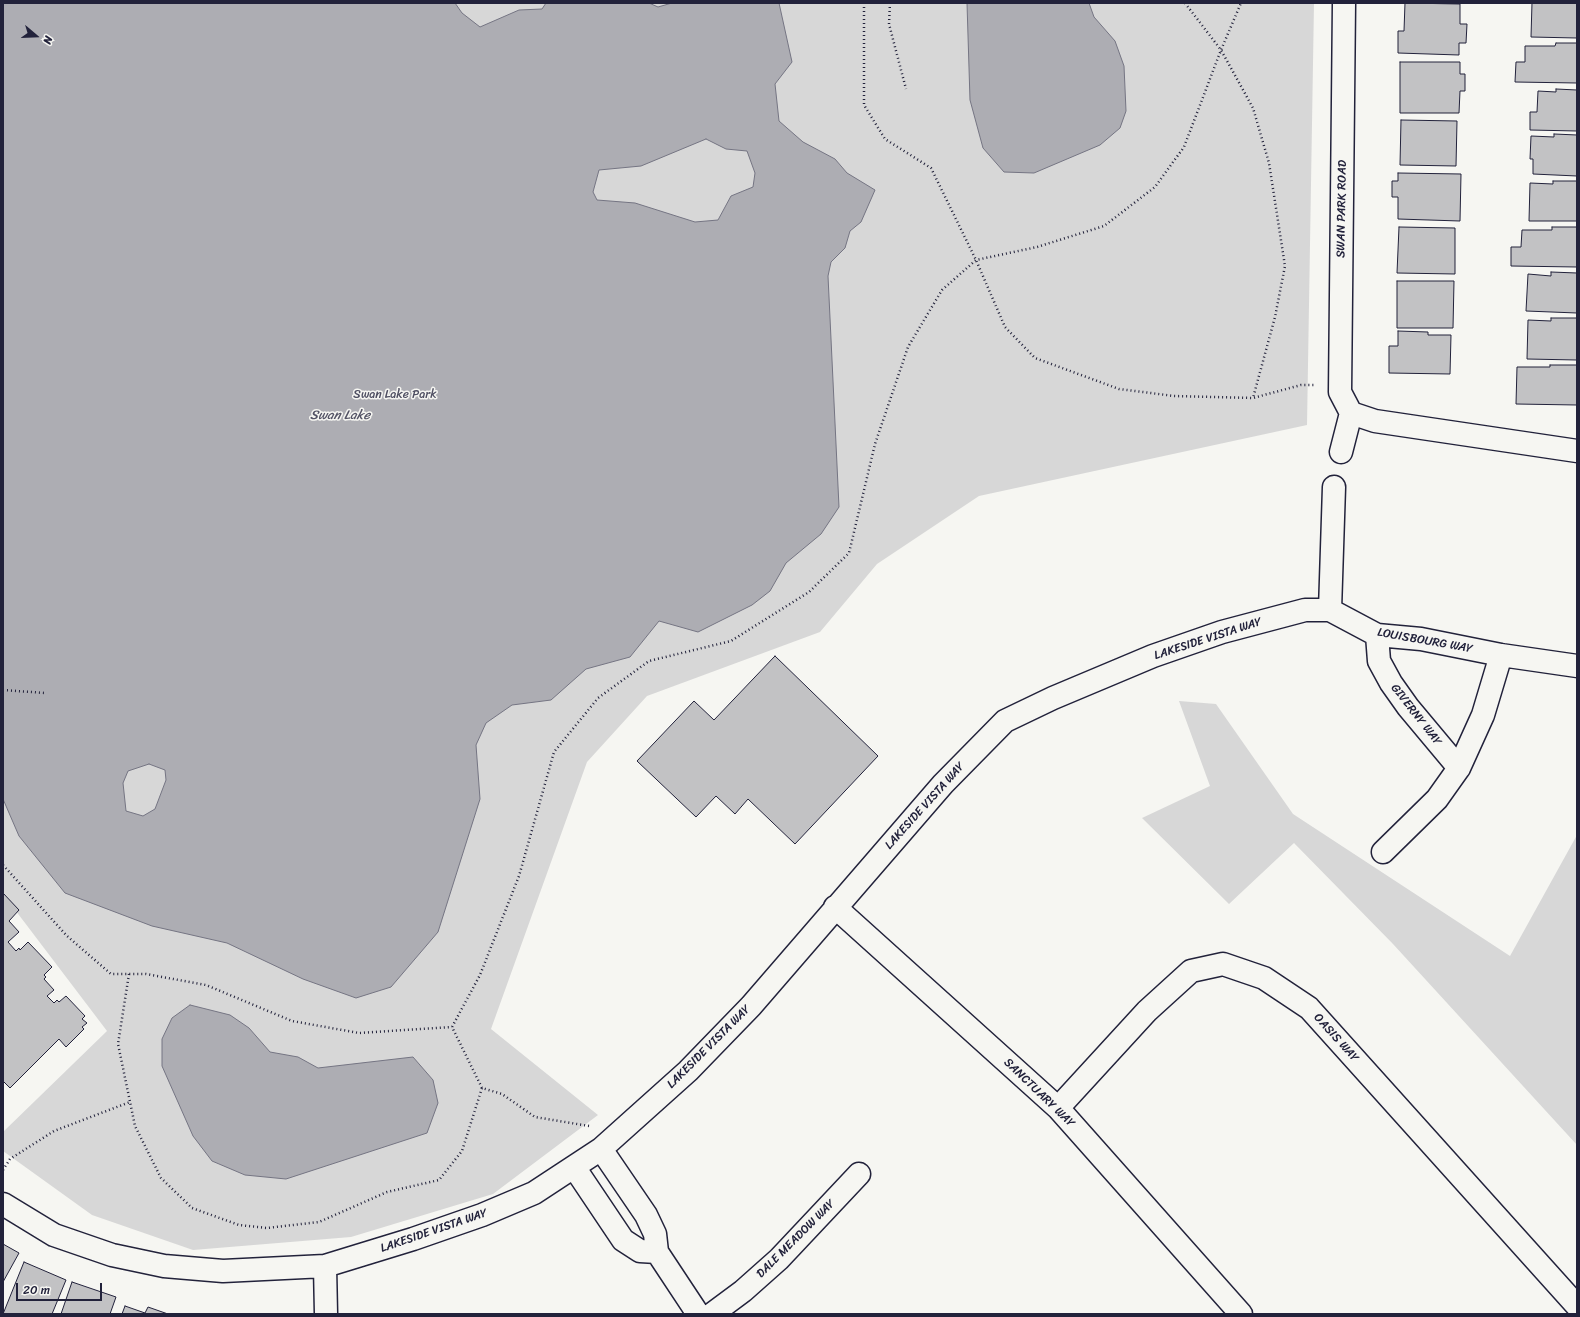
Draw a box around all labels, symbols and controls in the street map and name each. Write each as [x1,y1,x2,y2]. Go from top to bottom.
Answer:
north arrow [16,16,56,56]
text: N [38,33,58,47]
street label: SWAN PARK ROAD [1334,160,1350,258]
park label: Swan Lake Park [353,388,437,402]
water label: Swan Lake [310,408,370,424]
street label: LAKESIDE VISTA WAY [1152,615,1264,663]
street label: LOUISBOURG WAY [1376,626,1474,656]
street label: GIVERNY WAY [1388,681,1444,749]
street label: LAKESIDE VISTA WAY [882,760,968,852]
street label: LAKESIDE VISTA WAY [664,1002,754,1092]
street label: OASIS WAY [1310,1011,1362,1065]
street label: SANCTUARY WAY [1000,1055,1078,1131]
street label: DALE MEADOW WAY [754,1197,838,1281]
street label: LAKESIDE VISTA WAY [379,1206,489,1256]
scale bar [18,1275,104,1301]
text: 20 m [23,1279,50,1301]

